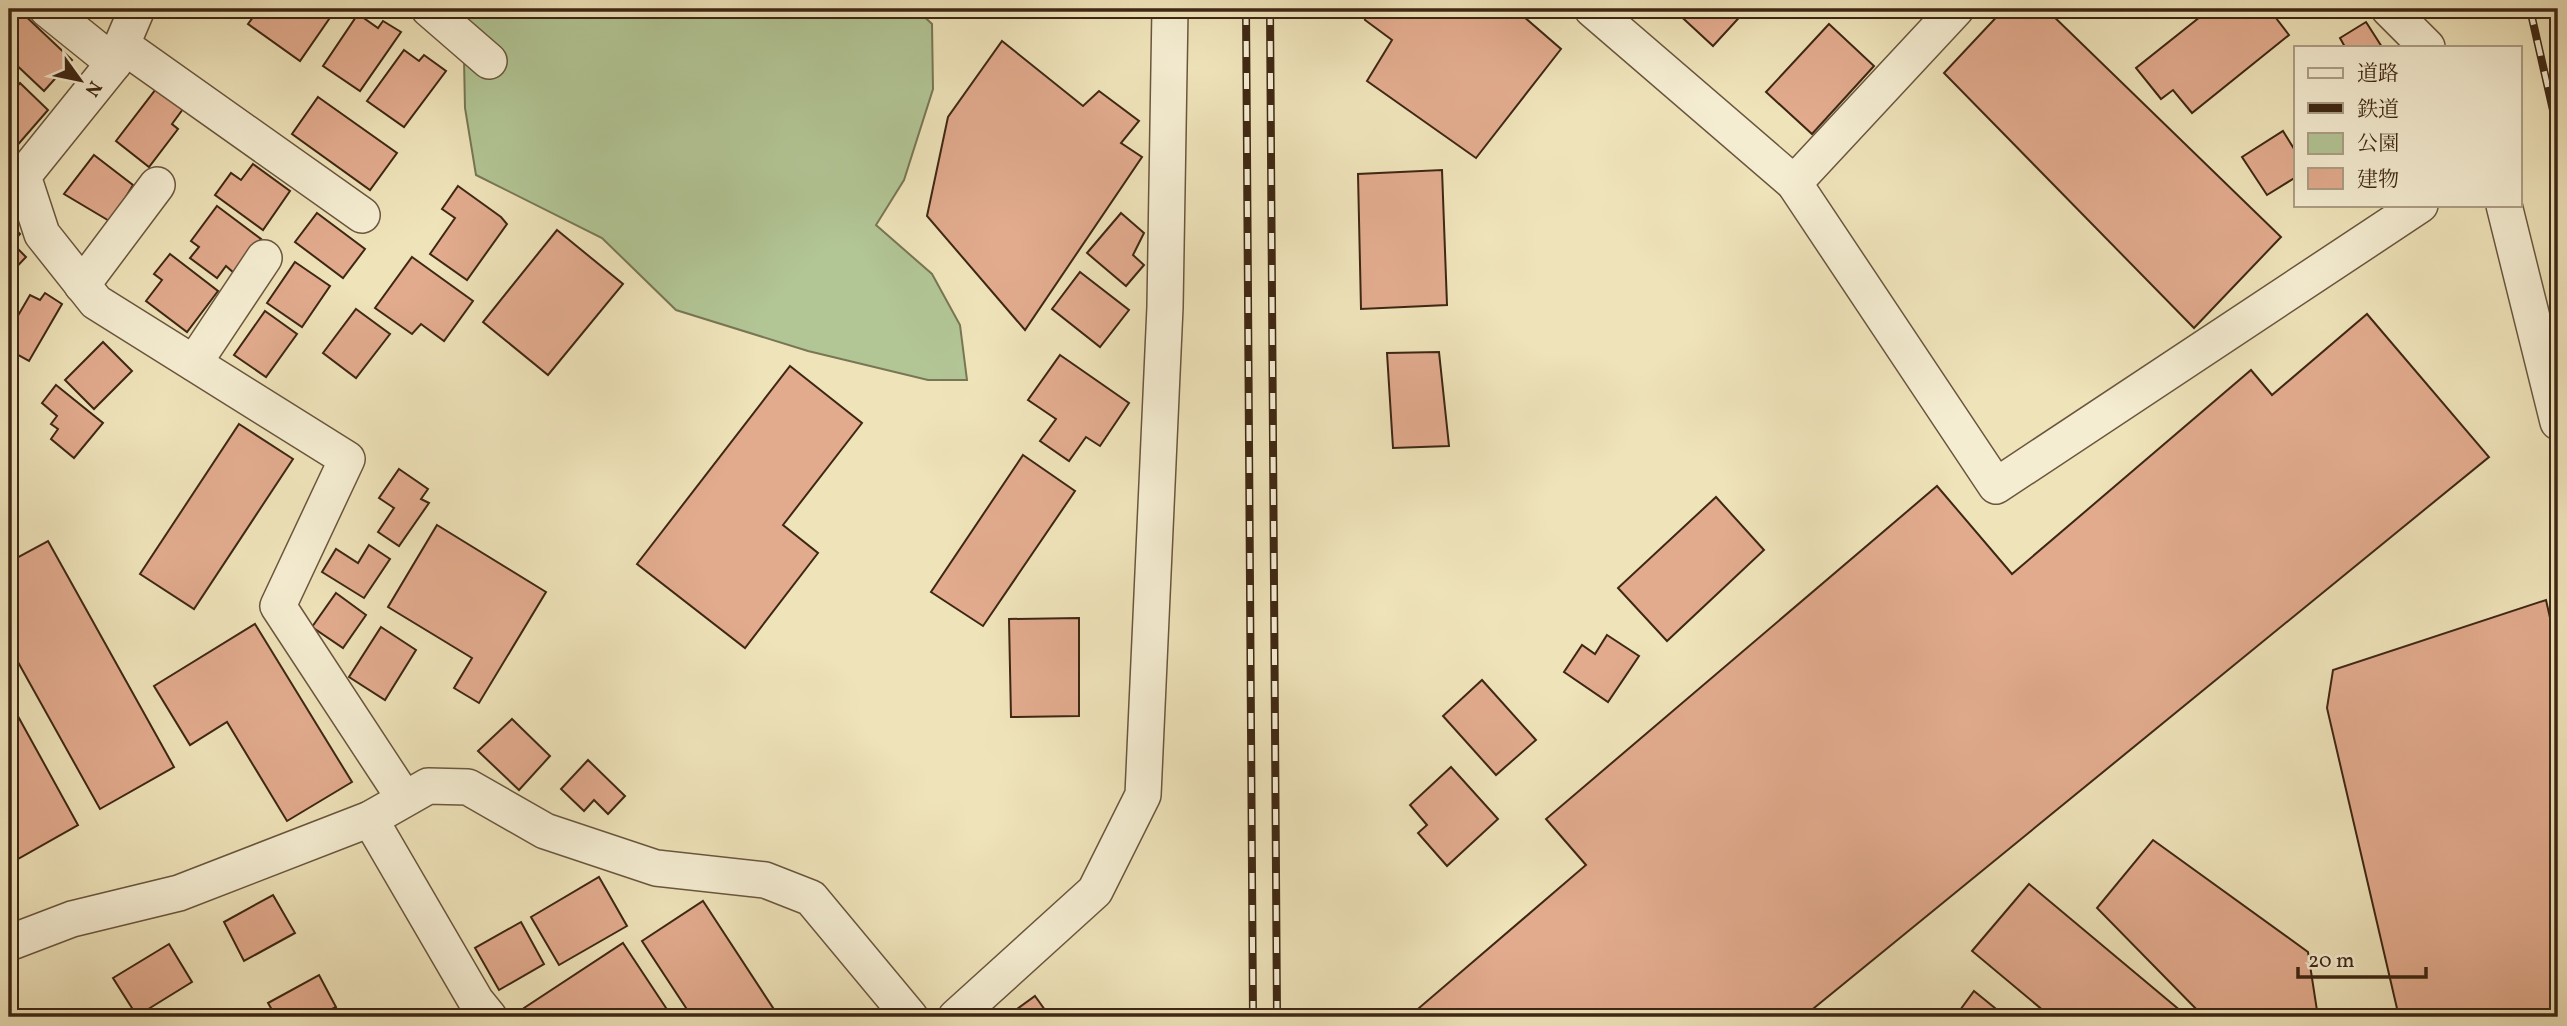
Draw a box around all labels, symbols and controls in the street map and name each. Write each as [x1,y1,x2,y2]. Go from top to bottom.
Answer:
north arrow [46,46,116,116]
legend [2294,46,2522,206]
text: 道路 [2357,60,2399,89]
text: N [78,75,107,101]
text: 鉄道 [2357,96,2399,125]
text: 公園 [2357,130,2399,159]
text: 建物 [2357,166,2399,195]
scale bar [2298,935,2425,979]
text: 20 m [2308,947,2354,976]

